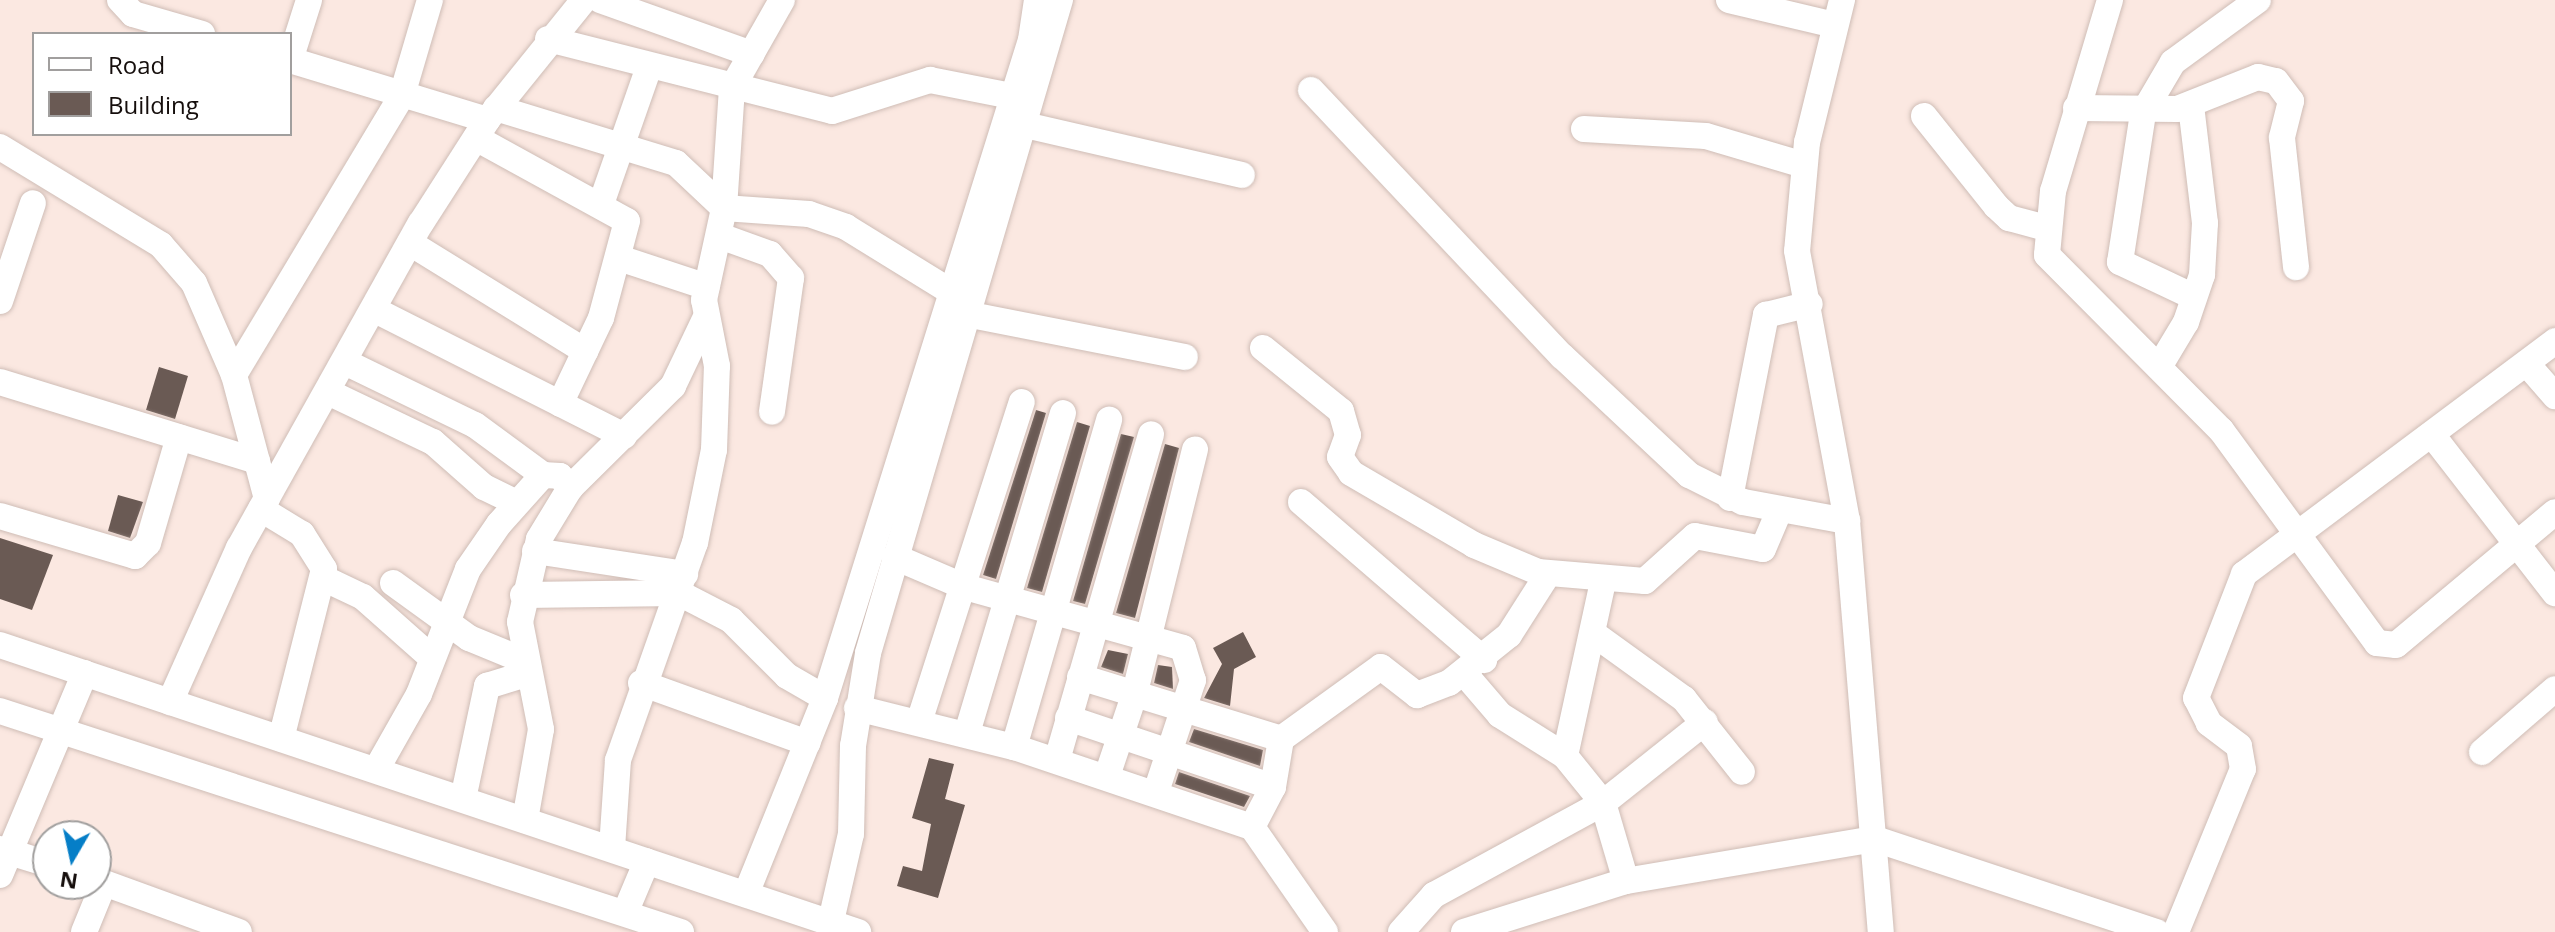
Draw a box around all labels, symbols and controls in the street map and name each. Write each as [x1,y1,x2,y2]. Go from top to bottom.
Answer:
legend [32,32,292,136]
text: Road [108,48,165,81]
text: Building [108,88,199,121]
north arrow [32,820,112,900]
text: N [57,866,80,898]

